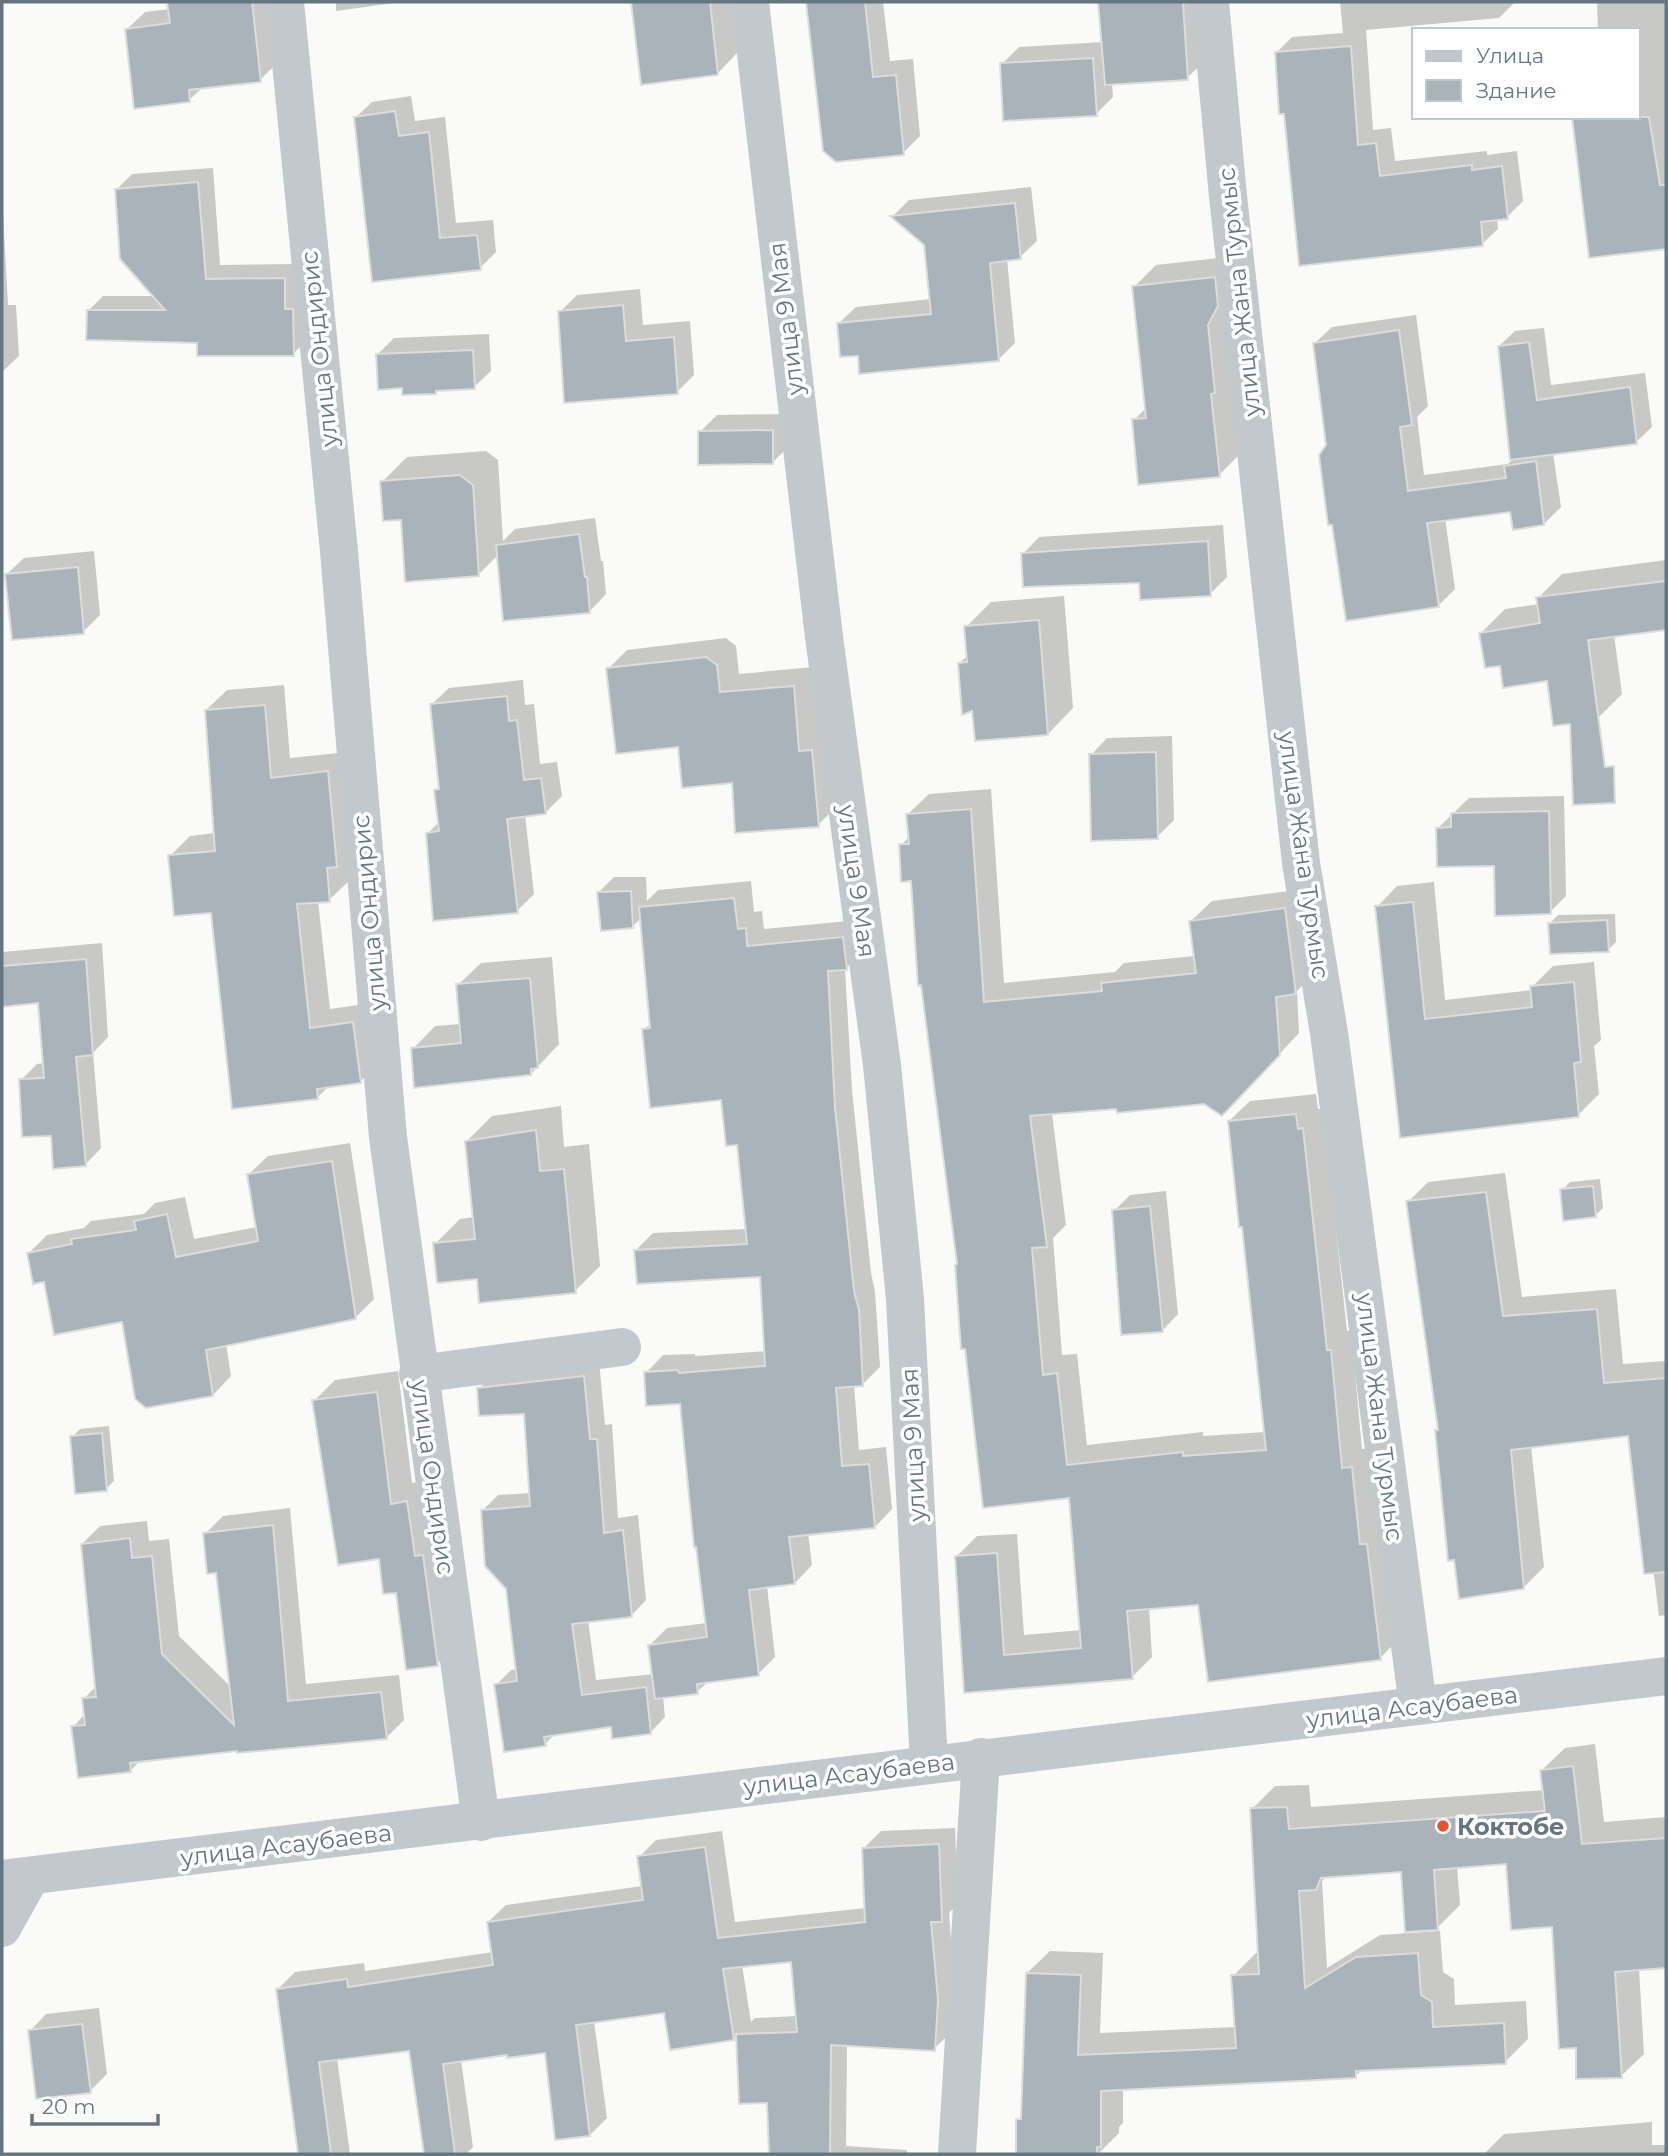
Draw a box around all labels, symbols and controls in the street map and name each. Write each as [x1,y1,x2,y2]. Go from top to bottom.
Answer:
legend [1412,28,1640,119]
text: Улица [1476,43,1544,68]
text: Здание [1476,78,1557,103]
street label: улица Жана Турмыс [1212,166,1267,419]
street label: улица 9 Мая [762,241,810,398]
street label: улица Ондирис [294,250,344,449]
street label: улица Жана Турмыс [1272,728,1336,981]
street label: улица 9 Мая [832,802,882,959]
street label: улица Ондирис [346,814,392,1013]
street label: улица Жана Турмыс [1350,1290,1410,1543]
street label: улица 9 Мая [894,1367,932,1524]
street label: улица Ондирис [405,1377,461,1576]
street label: улица Асаубаева [1304,1680,1519,1734]
street label: улица Асаубаева [741,1747,956,1801]
place label: Коктобе [1457,1812,1565,1841]
street label: улица Асаубаева [178,1818,393,1872]
marker: Коктобе [1435,1818,1451,1834]
scale bar [32,2082,158,2126]
text: 20 m [42,2094,96,2119]

